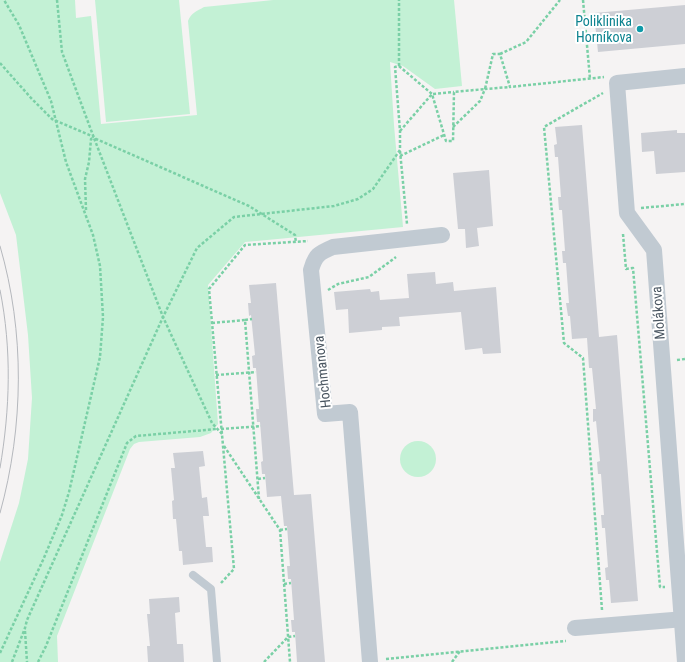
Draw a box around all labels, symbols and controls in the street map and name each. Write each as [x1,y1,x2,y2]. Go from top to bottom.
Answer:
place label: Poliklinika Horníkova [575,13,632,45]
marker: Poliklinika Horníkova [635,24,645,34]
street label: Molákova [648,286,668,340]
street label: Hochmanova [310,335,334,409]

